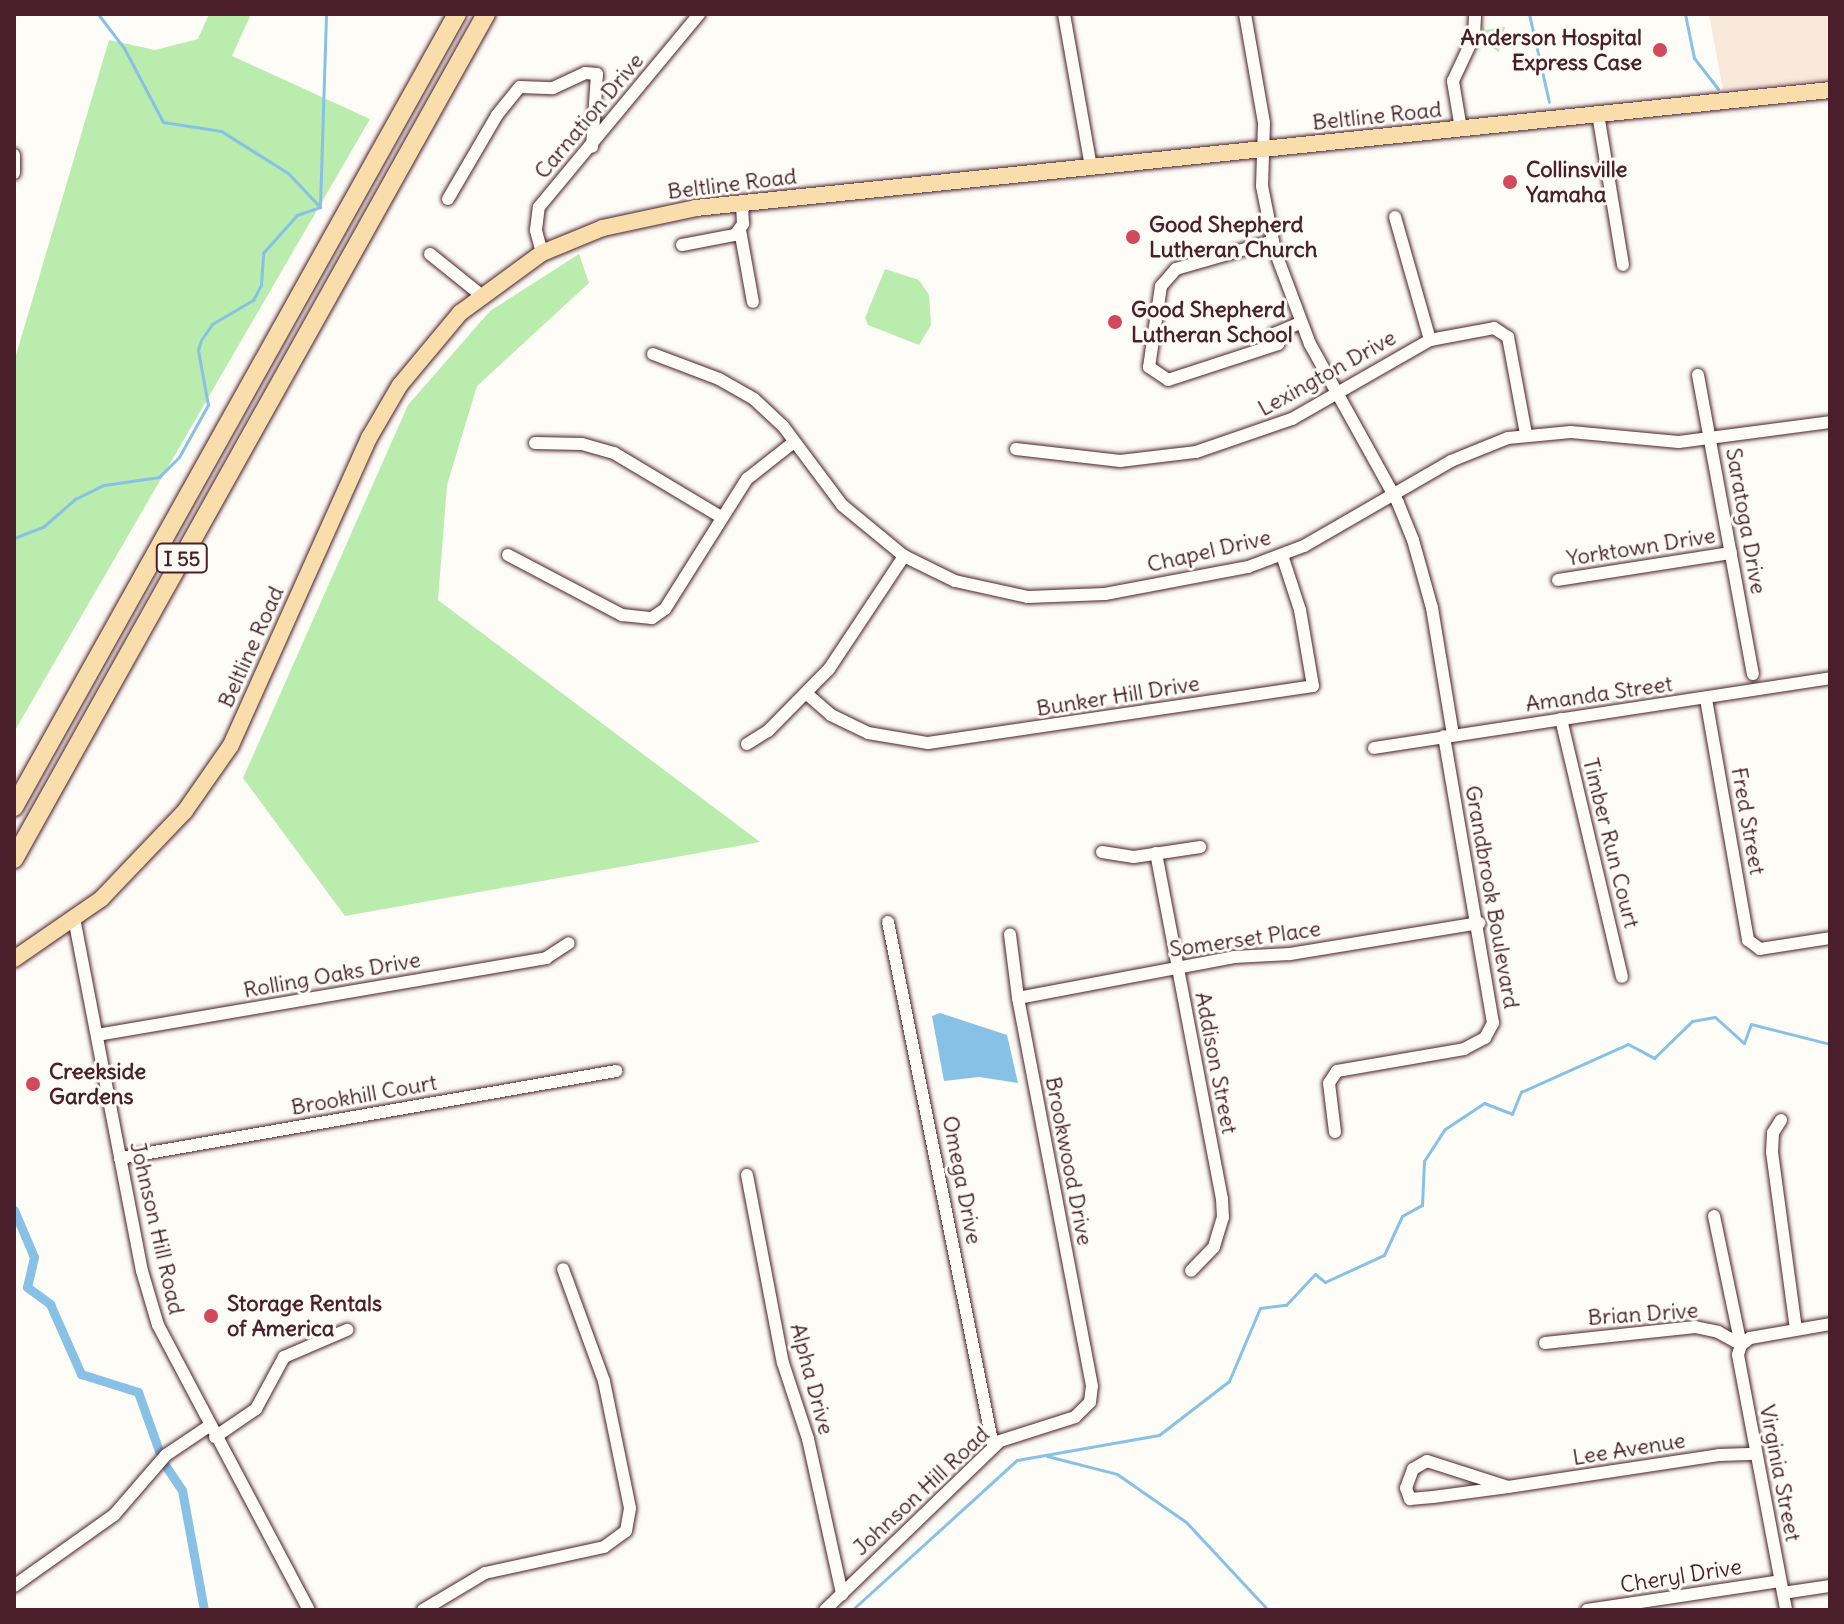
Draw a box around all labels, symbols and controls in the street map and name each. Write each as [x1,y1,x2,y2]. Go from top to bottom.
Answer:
place label: Anderson Hospital Express Case [1461,24,1642,76]
marker: Anderson Hospital Express Case [1649,39,1671,61]
street label: Carnation Drive [529,48,649,184]
street label: Beltline Road [1311,96,1443,136]
place label: Collinsville Yamaha [1526,156,1627,208]
street label: Beltline Road [666,163,798,205]
marker: Collinsville Yamaha [1501,173,1519,191]
place label: Good Shepherd Lutheran Church [1149,211,1317,262]
marker: Good Shepherd Lutheran Church [1124,228,1142,246]
place label: Good Shepherd Lutheran School [1131,296,1293,348]
marker: Good Shepherd Lutheran School [1106,313,1124,331]
street label: Lexington Drive [1253,324,1401,422]
street label: Saratoga Drive [1720,446,1772,596]
street label: Yorktown Drive [1565,522,1717,572]
street label: Chapel Drive [1144,524,1274,578]
road number: I 55 [154,542,210,574]
street label: Beltline Road [213,582,289,712]
street label: Bunker Hill Drive [1034,670,1202,722]
street label: Amanda Street [1524,671,1674,717]
street label: Timber Run Court [1577,755,1645,931]
street label: Fred Street [1726,765,1770,877]
street label: Grandbrook Boulevard [1459,783,1525,1011]
street label: Somerset Place [1168,915,1322,963]
street label: Rolling Oaks Drive [241,946,423,1004]
street label: Addison Street [1189,990,1243,1136]
place label: Creekside Gardens [49,1058,146,1110]
street label: Brookhill Court [289,1069,439,1121]
street label: Brookwood Drive [1040,1074,1098,1248]
marker: Creekside Gardens [24,1075,42,1093]
street label: Omega Drive [937,1114,987,1246]
street label: Johnson Hill Road [124,1139,190,1317]
place label: Storage Rentals of America [227,1290,382,1342]
street label: Brian Drive [1587,1297,1699,1331]
marker: Storage Rentals of America [202,1307,220,1325]
street label: Alpha Drive [784,1320,840,1438]
street label: Virginia Street [1754,1402,1806,1544]
street label: Johnson Hill Road [847,1421,995,1561]
street label: Lee Avenue [1571,1427,1687,1471]
street label: Cheryl Drive [1618,1553,1744,1599]

